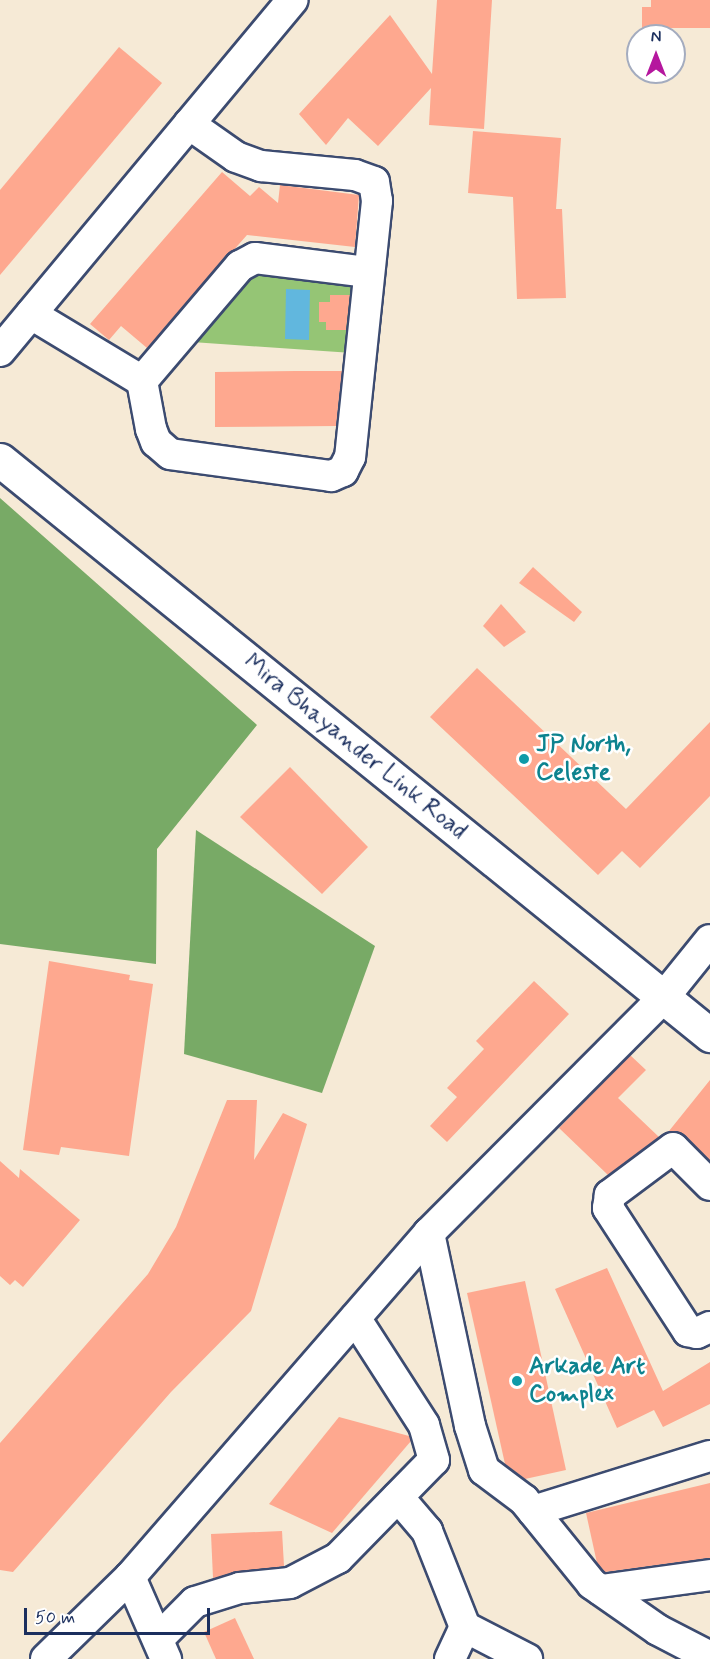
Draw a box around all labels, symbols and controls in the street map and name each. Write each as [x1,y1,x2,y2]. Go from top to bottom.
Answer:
north arrow [626,24,686,84]
text: N [651,27,661,48]
street label: Mira Bhayander Link Road [241,651,469,843]
place label: JP North, Celeste [536,731,631,787]
marker: JP North, Celeste [517,752,531,766]
place label: Arkade Art Complex [529,1353,645,1409]
marker: Arkade Art Complex [510,1374,524,1388]
scale bar [27,1596,213,1634]
text: 50 m [35,1606,75,1630]

